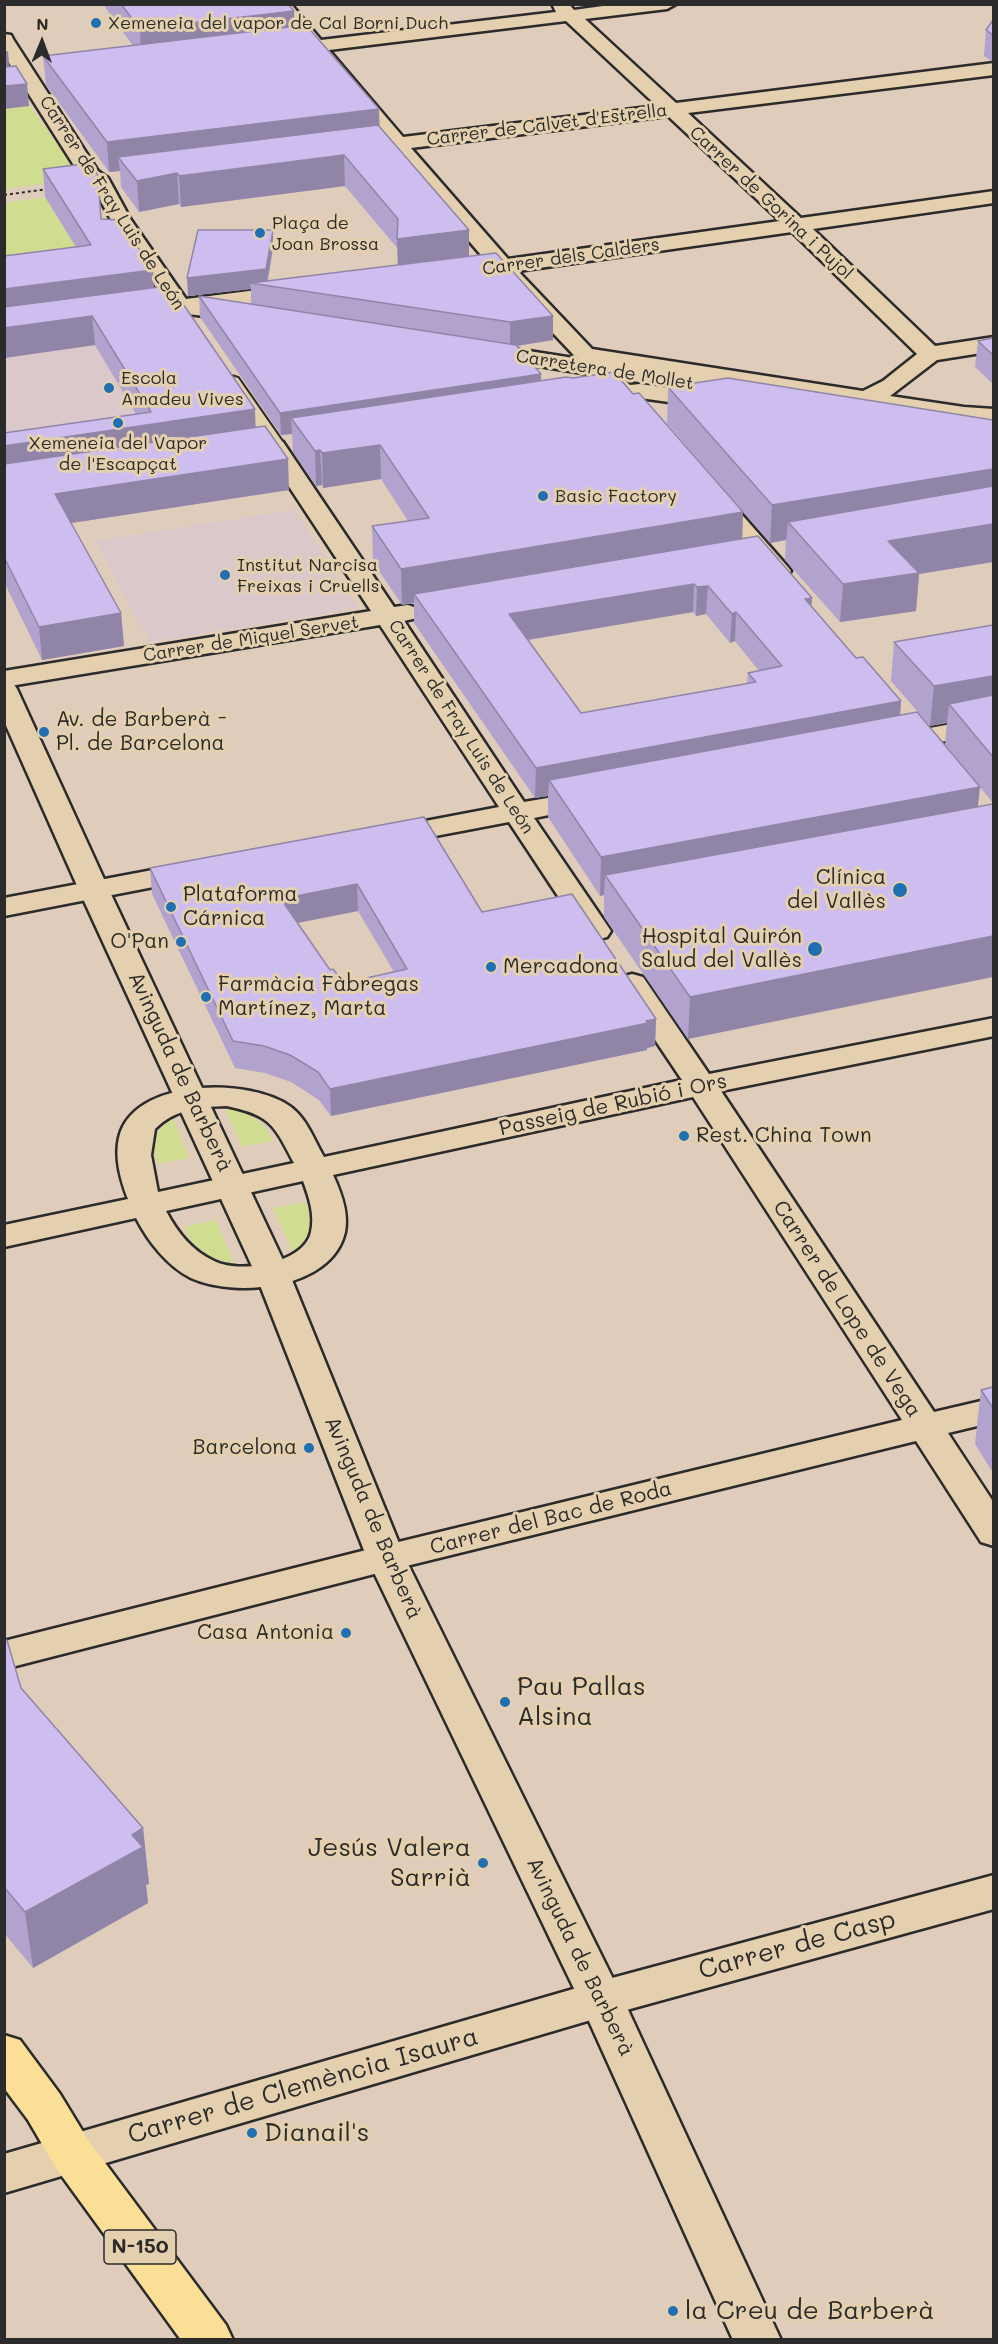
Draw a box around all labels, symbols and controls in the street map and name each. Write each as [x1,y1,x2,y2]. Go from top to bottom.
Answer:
north arrow [12,12,72,72]
place label: Xemeneia del vapor de Cal Borni Duch [108,12,448,34]
text: N [36,13,49,34]
marker: Xemeneia del vapor de Cal Borni Duch [89,16,103,30]
street label: Carrer de Fray Luis de León [35,92,189,314]
street label: Carrer de Calvet d'Estrella [426,100,668,150]
street label: Carrer de Gorina i Pujol [685,122,857,284]
place label: Plaça de Joan Brossa [272,212,379,254]
marker: Plaça de Joan Brossa [253,226,267,240]
street label: Carrer dels Calders [481,234,661,280]
street label: Carretera de Mollet [515,345,695,395]
place label: Escola Amadeu Vives [121,367,244,410]
marker: Escola Amadeu Vives [102,381,116,395]
marker: Xemeneia del Vapor de l'Escapçat [111,416,125,430]
place label: Xemeneia del Vapor de l'Escapçat [29,432,207,474]
place label: Basic Factory [555,485,677,507]
marker: Basic Factory [536,489,550,503]
place label: Institut Narcisa Freixas i Cruells [237,554,380,596]
marker: Institut Narcisa Freixas i Cruells [218,568,232,582]
street label: Carrer de Miquel Servet [142,611,360,667]
street label: Carrer de Fray Luis de León [384,616,538,838]
place label: Av. de Barberà - Pl. de Barcelona [56,707,226,757]
marker: Av. de Barberà - Pl. de Barcelona [37,725,51,739]
place label: Clínica del Vallès [787,865,886,915]
marker: Clínica del Vallès [891,881,909,899]
place label: Plataforma Cárnica [183,882,297,932]
marker: Plataforma Cárnica [164,900,178,914]
place label: Hospital Quirón Salud del Vallès [641,924,802,974]
place label: O'Pan [110,929,169,955]
marker: O'Pan [174,935,188,949]
marker: Hospital Quirón Salud del Vallès [806,940,824,958]
place label: Mercadona [503,954,619,980]
marker: Mercadona [484,960,498,974]
street label: Avinguda de Barberà [122,968,238,1176]
place label: Farmàcia Fàbregas Martínez, Marta [218,972,419,1022]
marker: Farmàcia Fàbregas Martínez, Marta [199,990,213,1004]
street label: Passeig de Rubió i Ors [497,1069,729,1141]
place label: Rest. China Town [696,1123,872,1149]
marker: Rest. China Town [677,1129,691,1143]
street label: Carrer de Lope de Vega [767,1196,927,1422]
street label: Avinguda de Barberà [319,1413,427,1623]
place label: Barcelona [193,1435,297,1461]
marker: Barcelona [302,1441,316,1455]
street label: Carrer del Bac de Roda [428,1476,674,1560]
place label: Casa Antonia [197,1620,334,1646]
marker: Casa Antonia [339,1626,353,1640]
place label: Pau Pallas Alsina [517,1671,646,1732]
marker: Pau Pallas Alsina [498,1695,512,1709]
place label: Jesús Valera Sarrià [308,1832,471,1894]
street label: Avinguda de Barberà [521,1853,639,2061]
marker: Jesús Valera Sarrià [476,1856,490,1870]
street label: Carrer de Casp [695,1904,899,1986]
street label: Carrer de Clemència Isaura [124,2021,482,2151]
place label: Dianail's [264,2117,369,2149]
marker: Dianail's [245,2126,259,2140]
road number: N-150 [104,2230,176,2264]
place label: la Creu de Barberà [685,2295,934,2327]
marker: la Creu de Barberà [666,2304,680,2318]

